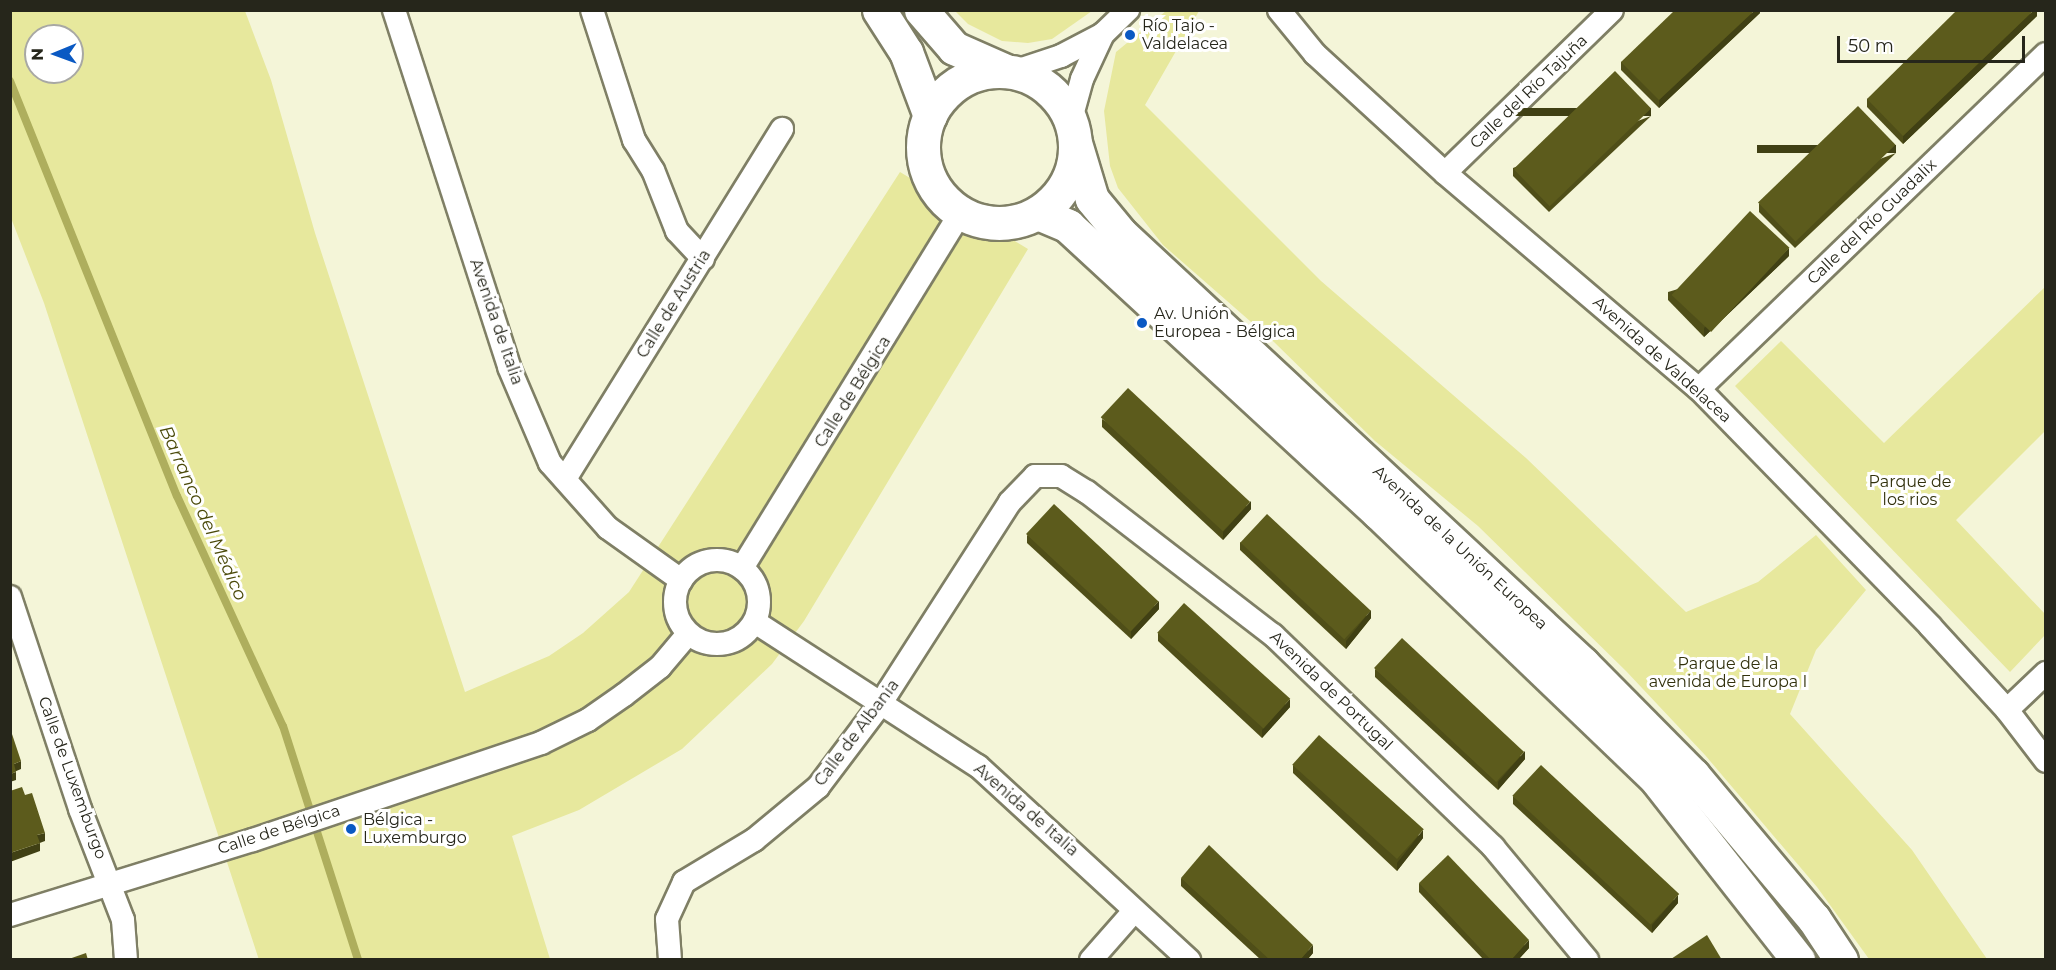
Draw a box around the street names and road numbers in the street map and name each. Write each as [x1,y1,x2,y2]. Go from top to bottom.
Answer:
street label: Calle del Río Tajuña [1466,31,1592,153]
street label: Calle del Río Guadalix [1803,155,1941,289]
street label: Calle de Austria [633,246,715,362]
street label: Avenida de Italia [465,256,527,388]
street label: Avenida de Valdelacea [1589,293,1735,427]
street label: Calle de Bélgica [811,333,895,451]
street label: Avenida de la Unión Europea [1369,462,1551,634]
street label: Avenida de Portugal [1266,627,1396,755]
street label: Calle de Albania [811,676,903,790]
street label: Calle de Luxemburgo [34,694,110,862]
street label: Avenida de Italia [970,759,1082,861]
street label: Calle de Bélgica [215,801,343,859]

